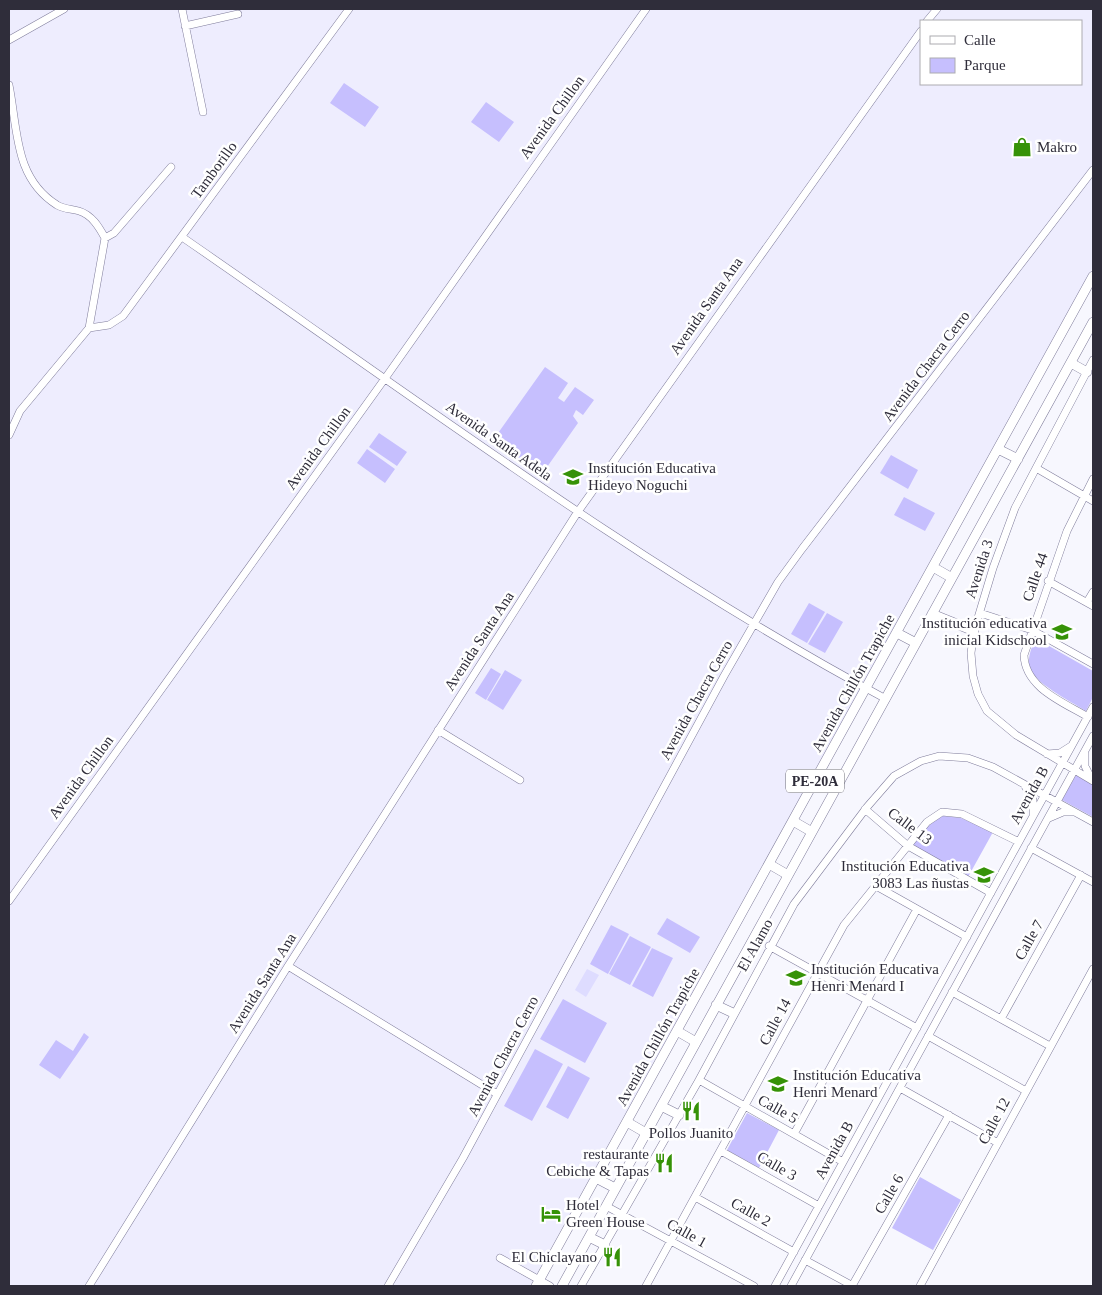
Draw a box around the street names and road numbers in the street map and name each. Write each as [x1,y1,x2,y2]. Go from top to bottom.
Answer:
street label: Avenida Chillon [517,72,588,162]
street label: Tamborillo [188,138,240,202]
street label: Avenida Santa Ana [667,254,746,358]
street label: Avenida Chacra Cerro [879,308,973,424]
street label: Avenida Santa Adela [443,398,555,484]
street label: Avenida Chillon [283,403,354,493]
street label: Avenida 3 [962,538,996,600]
street label: Calle 44 [1019,550,1051,603]
street label: Avenida Santa Ana [441,588,517,693]
street label: Avenida Chillón Trapiche [808,611,898,755]
street label: Avenida Chacra Cerro [657,638,735,762]
street label: Avenida Chillon [46,732,117,822]
street label: Avenida B [1007,763,1051,827]
road number: PE-20A [786,769,844,792]
street label: Calle 13 [885,804,935,848]
street label: El Alamo [734,916,776,974]
street label: Calle 7 [1012,917,1047,963]
street label: Avenida Santa Ana [225,930,299,1036]
street label: Avenida Chillón Trapiche [613,965,703,1109]
street label: Avenida Chacra Cerro [465,993,541,1119]
street label: Calle 14 [756,996,794,1048]
street label: Calle 5 [755,1092,801,1126]
street label: Calle 12 [975,1095,1013,1147]
street label: Avenida B [812,1118,856,1182]
street label: Calle 3 [754,1148,800,1184]
street label: Calle 6 [871,1171,907,1217]
street label: Calle 2 [728,1195,774,1229]
street label: Calle 1 [664,1216,710,1250]

